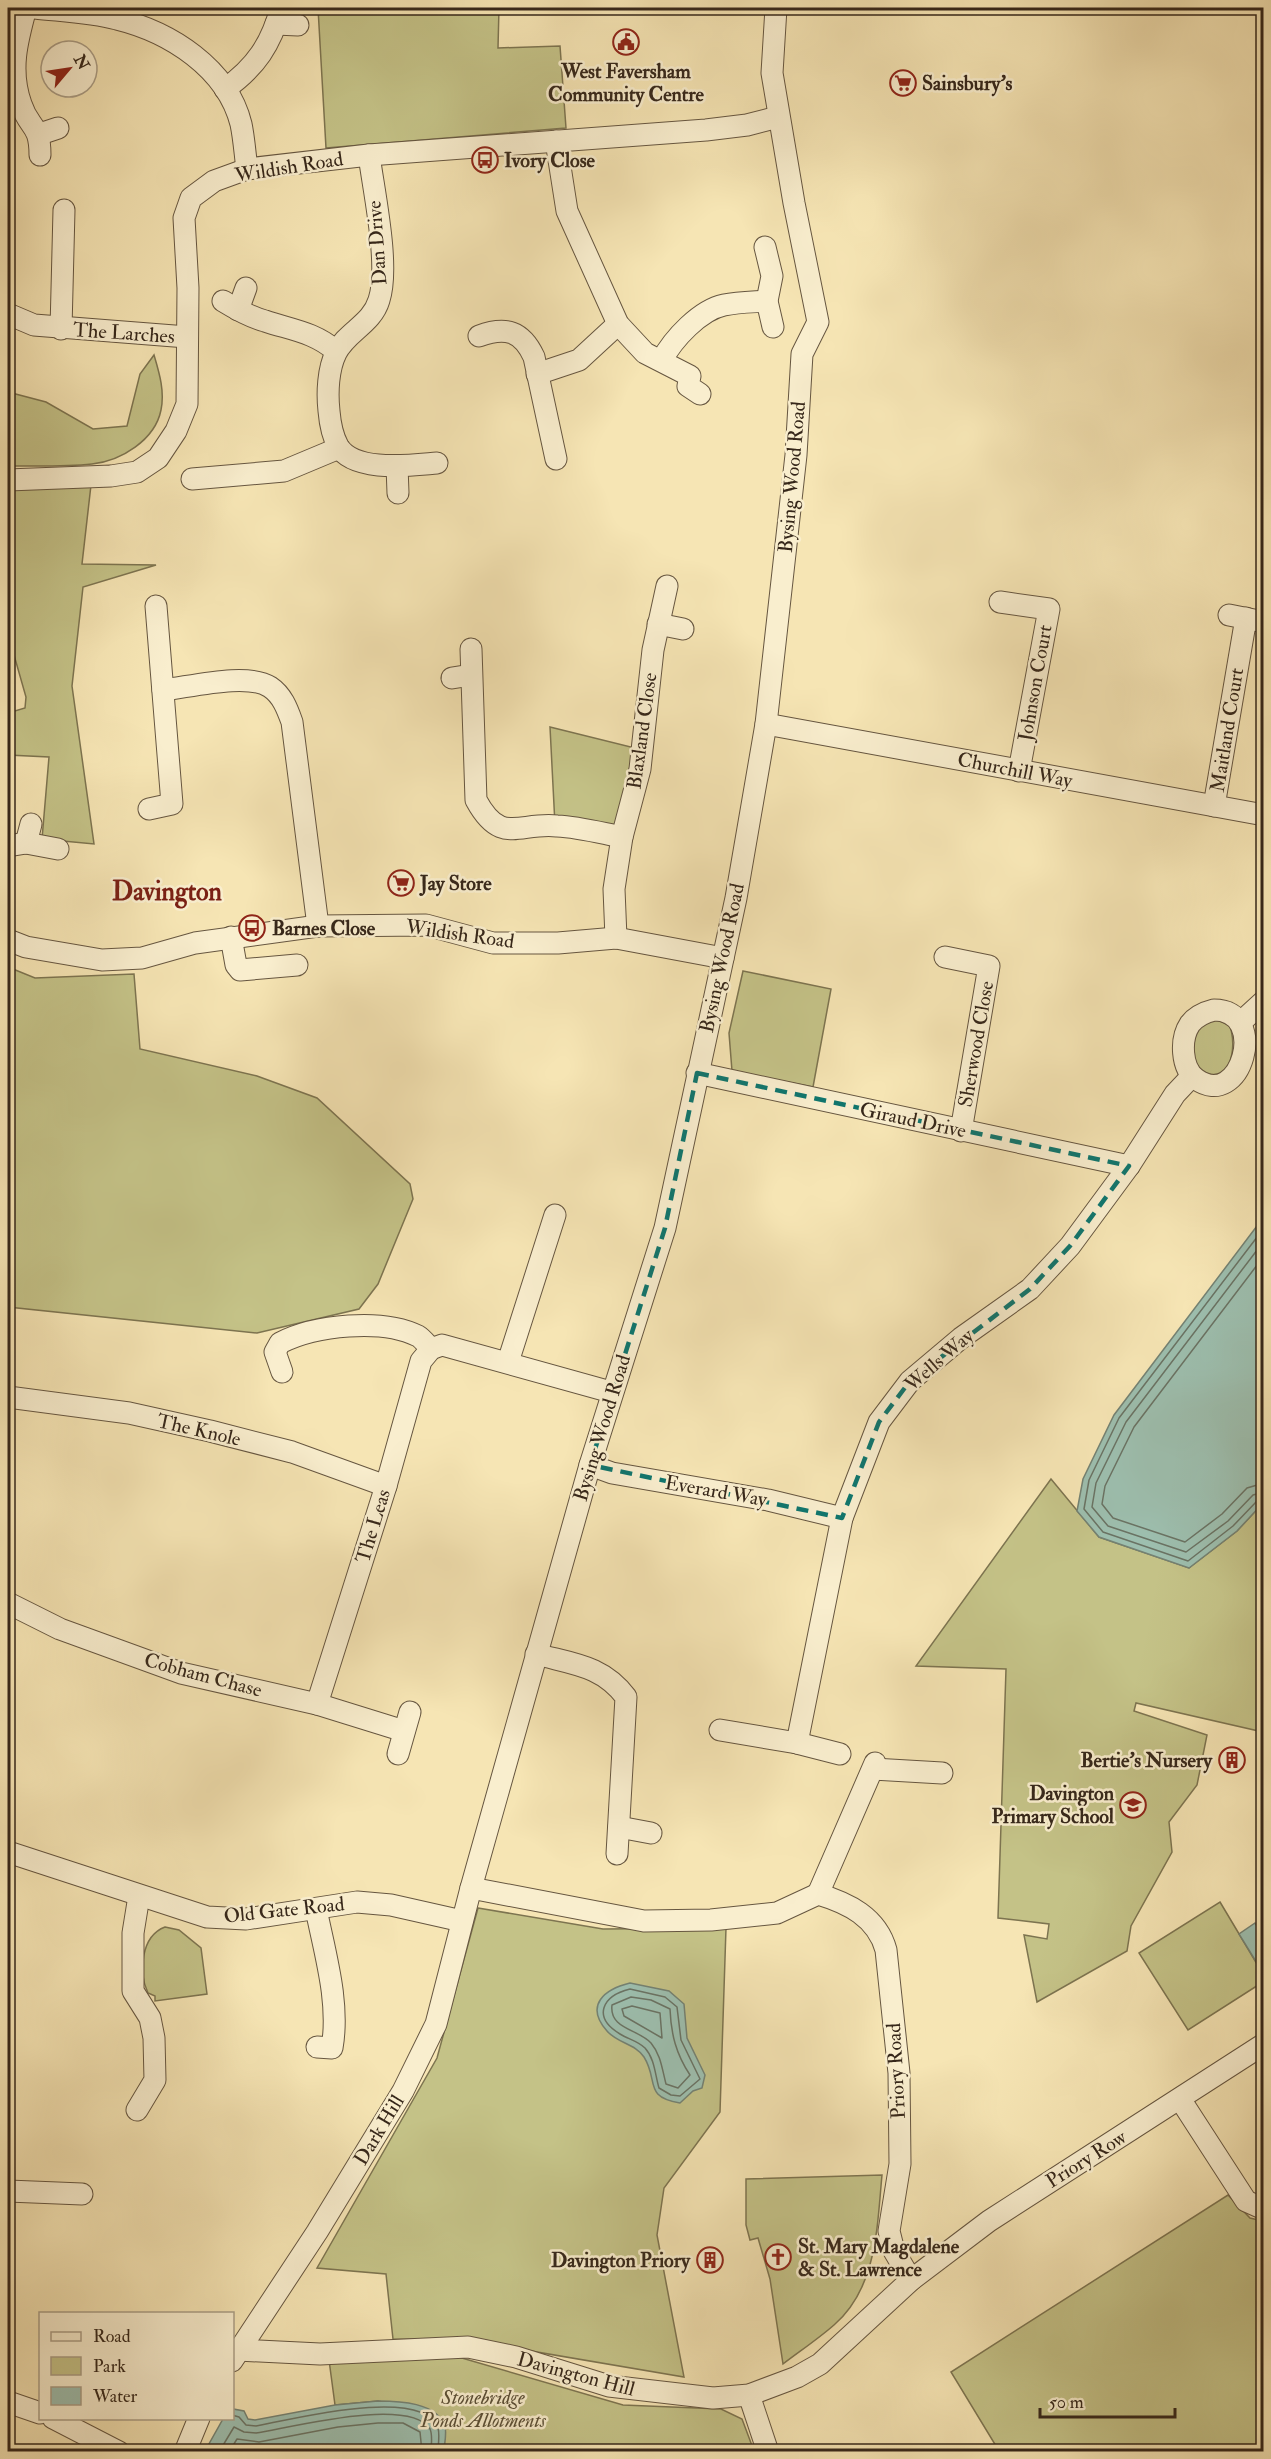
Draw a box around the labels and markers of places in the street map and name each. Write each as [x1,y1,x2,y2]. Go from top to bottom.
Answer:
public building icon: West Faversham Community Centre [611,27,641,57]
place label: West Faversham Community Centre [548,59,705,108]
supermarket icon: Sainsbury's [888,68,918,98]
place label: Sainsbury's [922,71,1012,97]
bus stop icon: Ivory Close [470,145,500,175]
place label: Ivory Close [504,148,596,174]
supermarket icon: Jay Store [386,868,416,898]
place label: Jay Store [419,871,492,897]
bus stop icon: Barnes Close [237,913,267,943]
place label: Barnes Close [272,916,376,941]
building icon: Bertie's Nursery [1217,1745,1247,1775]
place label: Bertie's Nursery [1080,1748,1213,1774]
place label: Davington Primary School [992,1781,1115,1830]
school or university icon: Davington Primary School [1118,1790,1148,1820]
place label: St. Mary Magdalene & St. Lawrence [798,2234,960,2282]
church icon: St. Mary Magdalene & St. Lawrence [763,2242,793,2272]
building icon: Davington Priory [695,2245,725,2275]
place label: Davington Priory [551,2248,691,2274]

